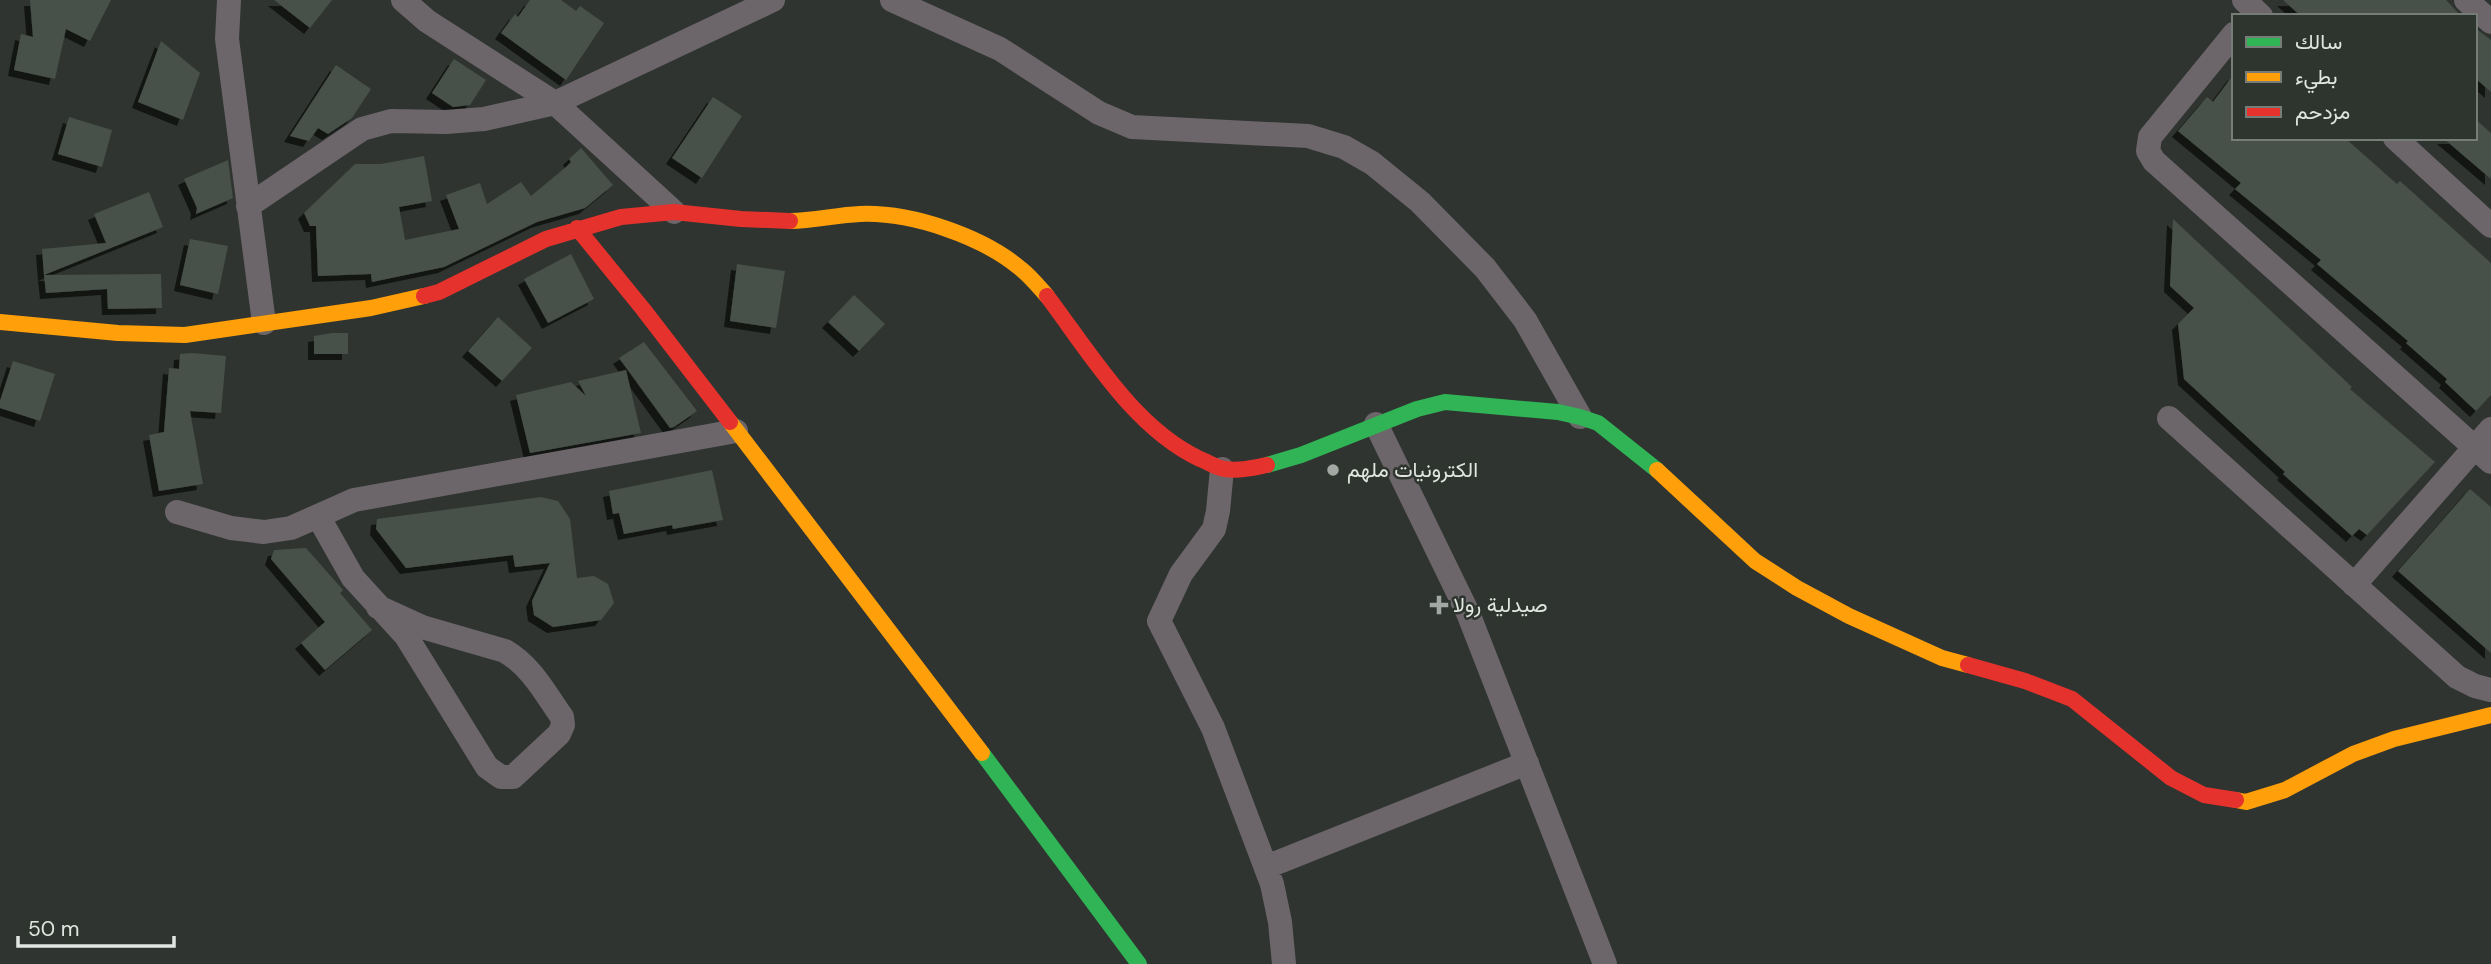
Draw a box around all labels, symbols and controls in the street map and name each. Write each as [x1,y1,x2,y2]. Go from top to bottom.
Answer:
legend [2232,14,2477,140]
text: سالك [2295,28,2342,56]
text: بطيء [2295,63,2338,94]
text: مزدحم [2295,98,2350,126]
place label: الكترونيات ملهم [1347,456,1478,484]
marker: الكترونيات ملهم [1325,462,1341,478]
place label: صيدلية رولا [1453,591,1548,619]
marker: صيدلية رولا [1431,597,1447,613]
scale bar [18,904,173,948]
text: 50 m [28,915,79,943]

